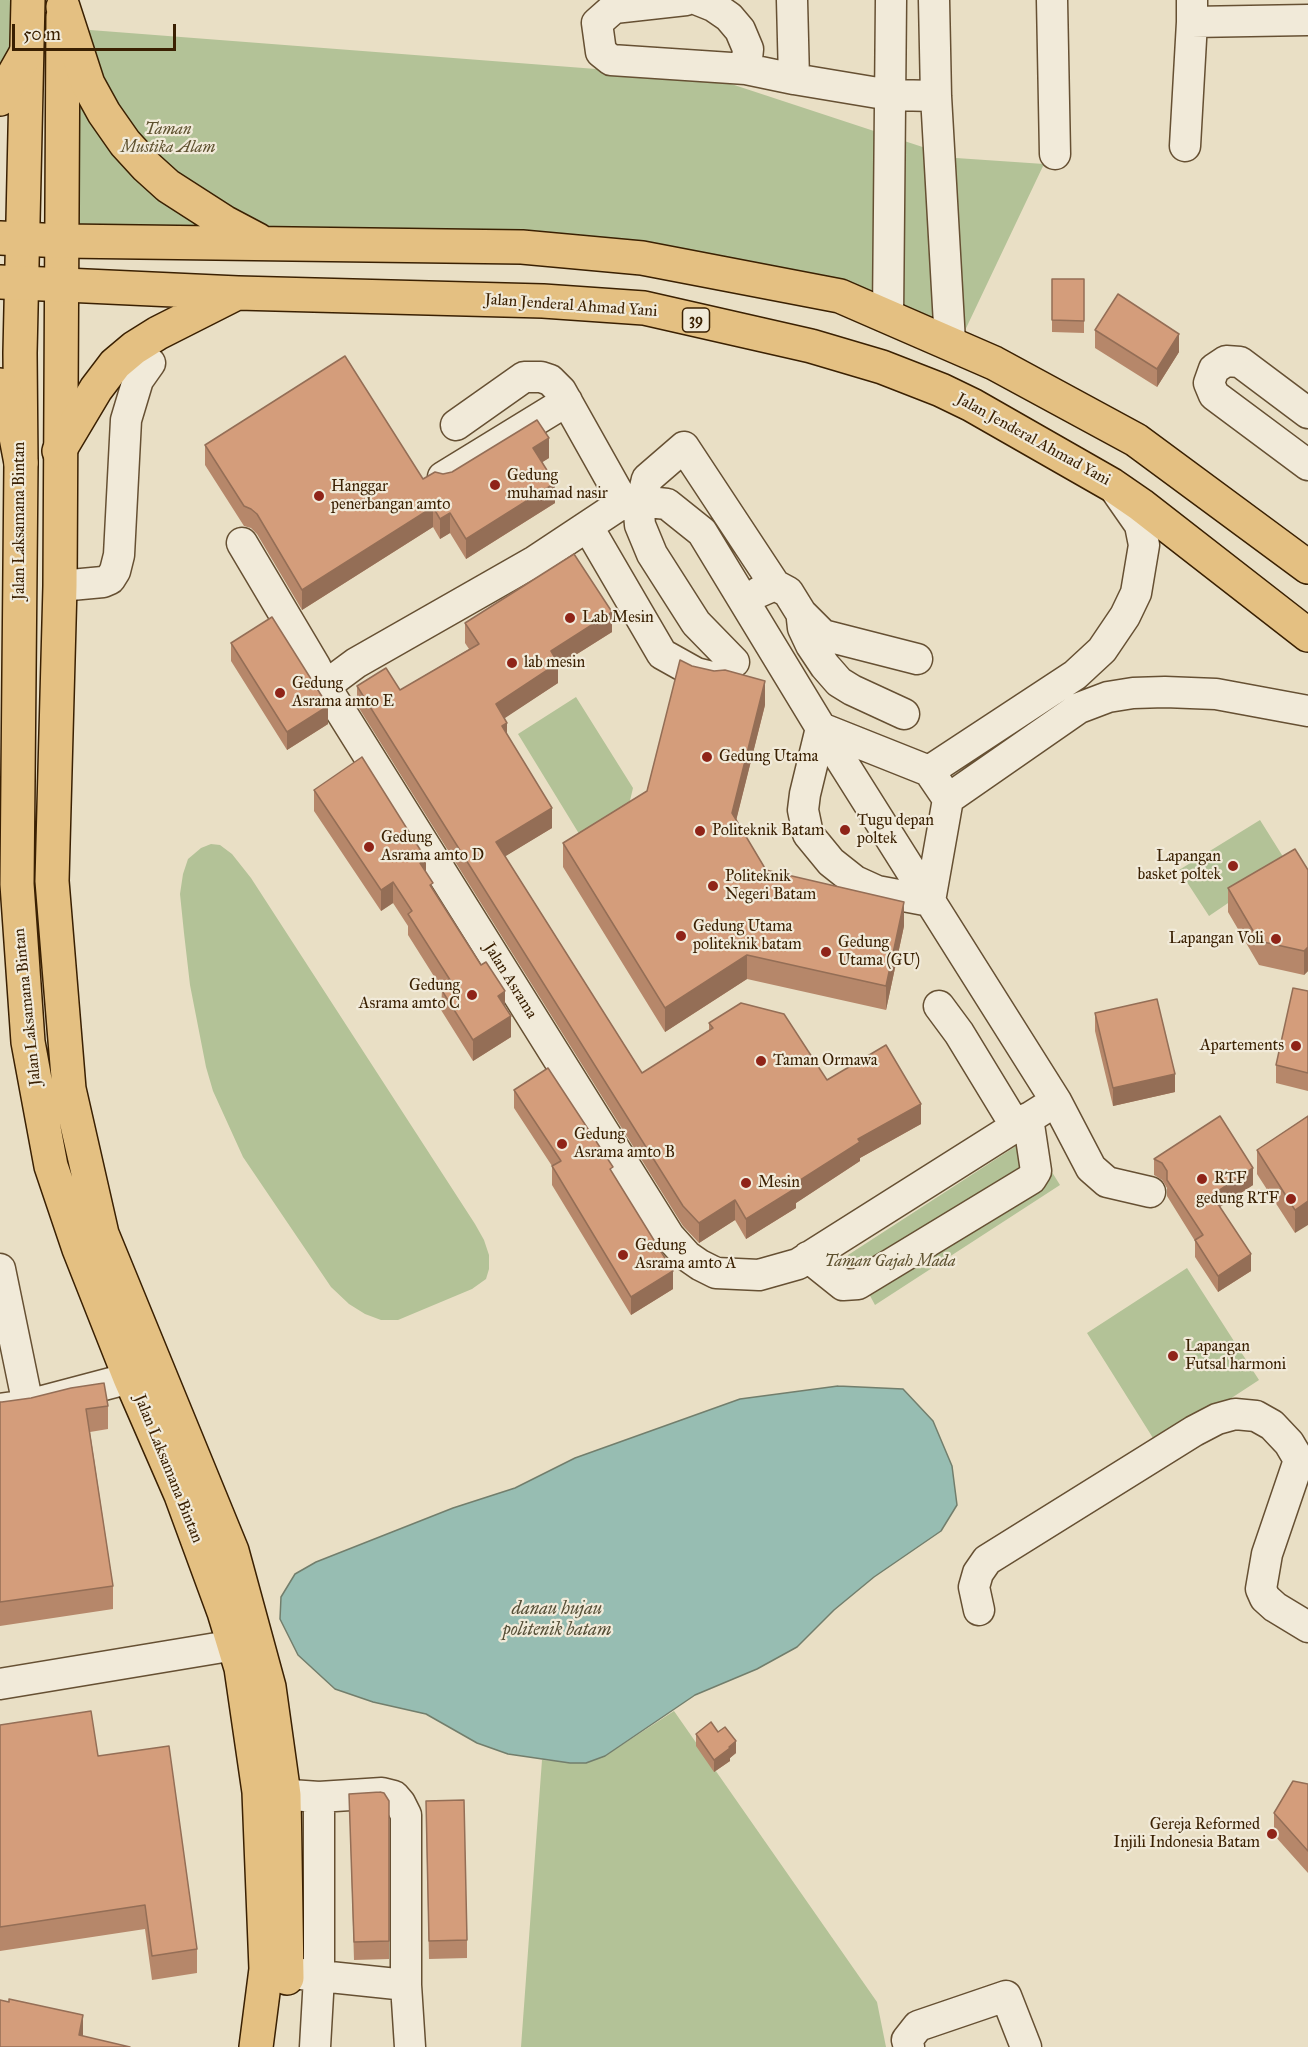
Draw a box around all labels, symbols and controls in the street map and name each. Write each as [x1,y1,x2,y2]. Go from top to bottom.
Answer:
scale bar [15,12,178,50]
text: 50 m [23,23,61,45]
park label: Taman Mustika Alam [121,120,215,158]
street label: Jalan Jenderal Ahmad Yani [484,290,658,322]
road number: 39 [682,308,710,332]
street label: Jalan Jenderal Ahmad Yani [953,390,1113,490]
street label: Jalan Laksamana Bintan [10,442,30,600]
place label: Gedung muhamad nasir [507,466,608,504]
place label: Hanggar penerbangan amto [331,477,450,515]
marker: Gedung muhamad nasir [488,478,502,492]
marker: Hanggar penerbangan amto [312,489,326,503]
place label: Lab Mesin [582,608,654,628]
marker: Lab Mesin [563,611,577,625]
place label: lab mesin [524,653,585,673]
marker: lab mesin [505,656,519,670]
place label: Gedung Asrama amto E [292,674,394,712]
marker: Gedung Asrama amto E [273,686,287,700]
place label: Gedung Utama [719,747,818,767]
marker: Gedung Utama [700,750,714,764]
place label: Tugu depan poltek [857,811,934,849]
place label: Politeknik Batam [712,821,824,841]
marker: Tugu depan poltek [838,823,852,837]
marker: Politeknik Batam [693,824,707,838]
place label: Gedung Asrama amto D [381,828,484,866]
marker: Gedung Asrama amto D [362,840,376,854]
place label: Lapangan basket poltek [1138,847,1221,885]
marker: Lapangan basket poltek [1226,859,1240,873]
place label: Politeknik Negeri Batam [725,867,816,905]
marker: Politeknik Negeri Batam [706,879,720,893]
place label: Gedung Utama politeknik batam [693,917,802,955]
street label: Jalan Laksamana Bintan [10,927,46,1087]
marker: Gedung Utama politeknik batam [674,929,688,943]
place label: Lapangan Voli [1169,929,1264,949]
marker: Lapangan Voli [1269,932,1283,946]
place label: Gedung Utama (GU) [838,933,920,971]
street label: Jalan Asrama [479,940,541,1022]
marker: Gedung Utama (GU) [819,945,833,959]
place label: Gedung Asrama amto C [359,976,460,1014]
marker: Gedung Asrama amto C [465,988,479,1002]
place label: Apartements [1200,1036,1284,1056]
marker: Apartements [1289,1039,1303,1053]
place label: Taman Ormawa [773,1051,878,1071]
marker: Taman Ormawa [754,1054,768,1068]
place label: Gedung Asrama amto B [574,1125,675,1163]
marker: Gedung Asrama amto B [555,1137,569,1151]
place label: RTF [1214,1169,1246,1189]
marker: RTF [1195,1172,1209,1186]
place label: Mesin [758,1173,800,1193]
marker: Mesin [739,1176,753,1190]
place label: gedung RTF [1196,1189,1279,1209]
marker: gedung RTF [1284,1192,1298,1206]
place label: Gedung Asrama amto A [635,1236,736,1274]
marker: Gedung Asrama amto A [616,1248,630,1262]
park label: Taman Gajah Mada [824,1252,956,1272]
place label: Lapangan Futsal harmoni [1185,1337,1286,1375]
marker: Lapangan Futsal harmoni [1166,1349,1180,1363]
street label: Jalan Laksamana Bintan [129,1392,207,1546]
water label: danau hujau politenik batam [503,1599,611,1642]
place label: Gereja Reformed Injili Indonesia Batam [1113,1815,1260,1853]
marker: Gereja Reformed Injili Indonesia Batam [1265,1827,1279,1841]

